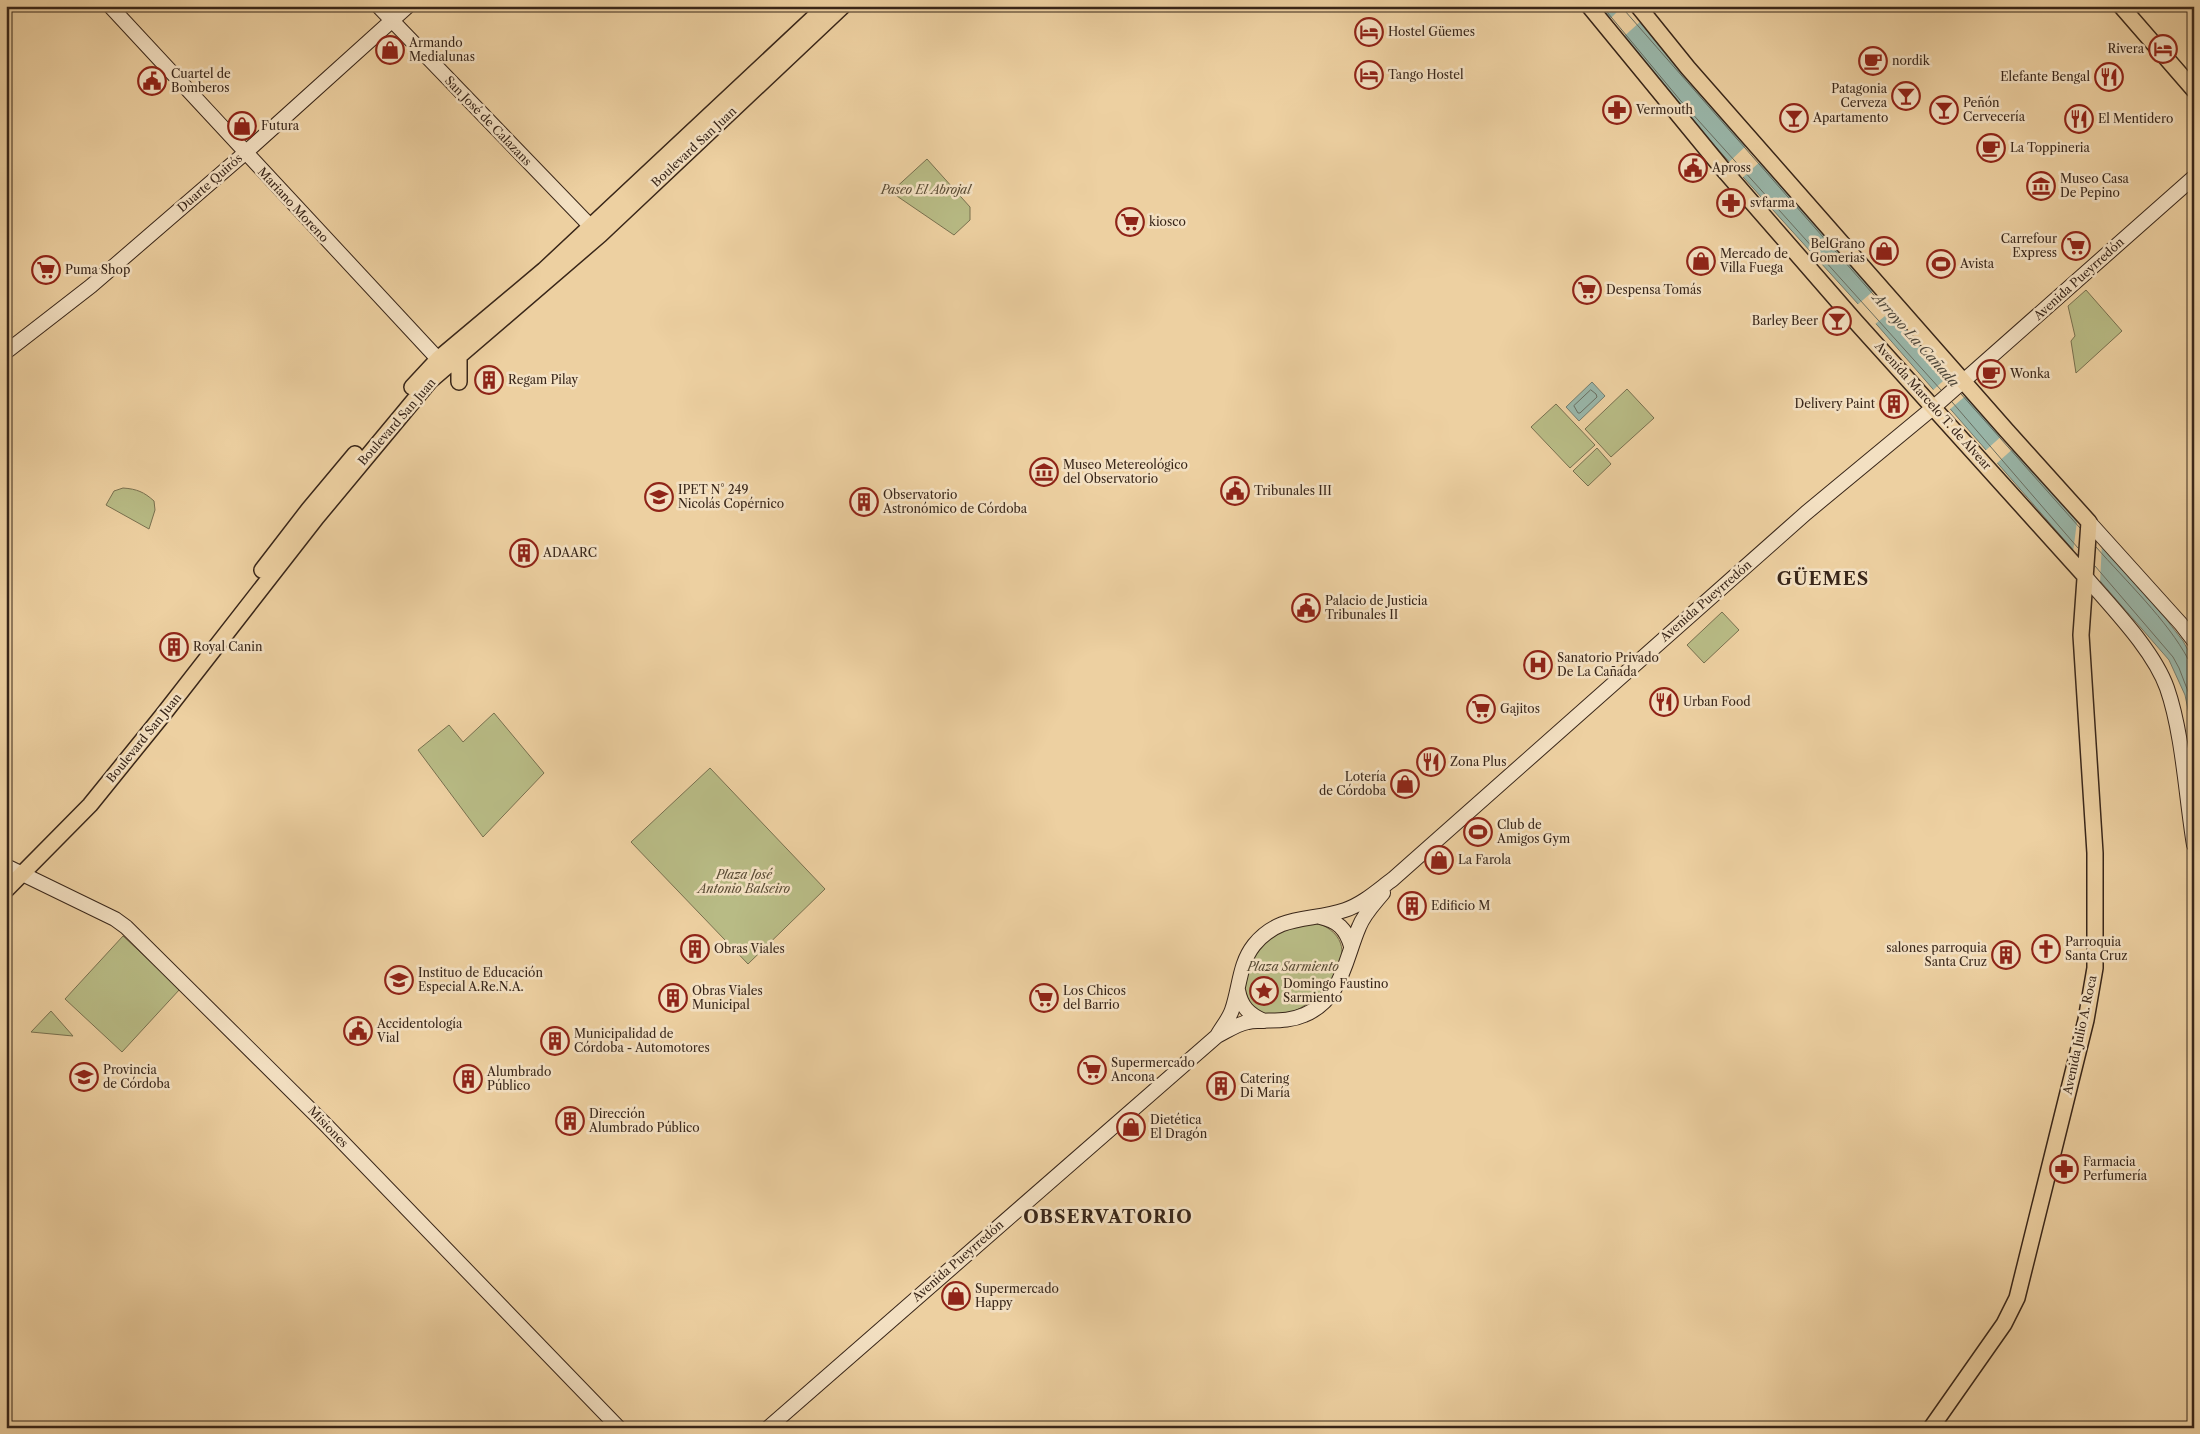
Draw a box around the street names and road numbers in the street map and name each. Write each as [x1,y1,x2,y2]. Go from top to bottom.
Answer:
street label: San José de Calazans [442,73,535,169]
street label: Boulevard San Juan [648,103,740,190]
street label: Duarte Quirós [174,150,245,215]
street label: Mariano Moreno [255,164,332,245]
street label: Avenida Pueyrredón [2030,234,2127,324]
street label: Avenida Marcelo T. de Alvear [1871,338,1995,473]
street label: Boulevard San Juan [355,375,439,468]
street label: Avenida Pueyrredón [1656,557,1755,645]
street label: Boulevard San Juan [103,690,185,785]
street label: Avenida Julio A. Roca [2059,973,2100,1097]
street label: Misiones [305,1103,352,1150]
street label: Avenida Pueyrredón [908,1217,1007,1305]

